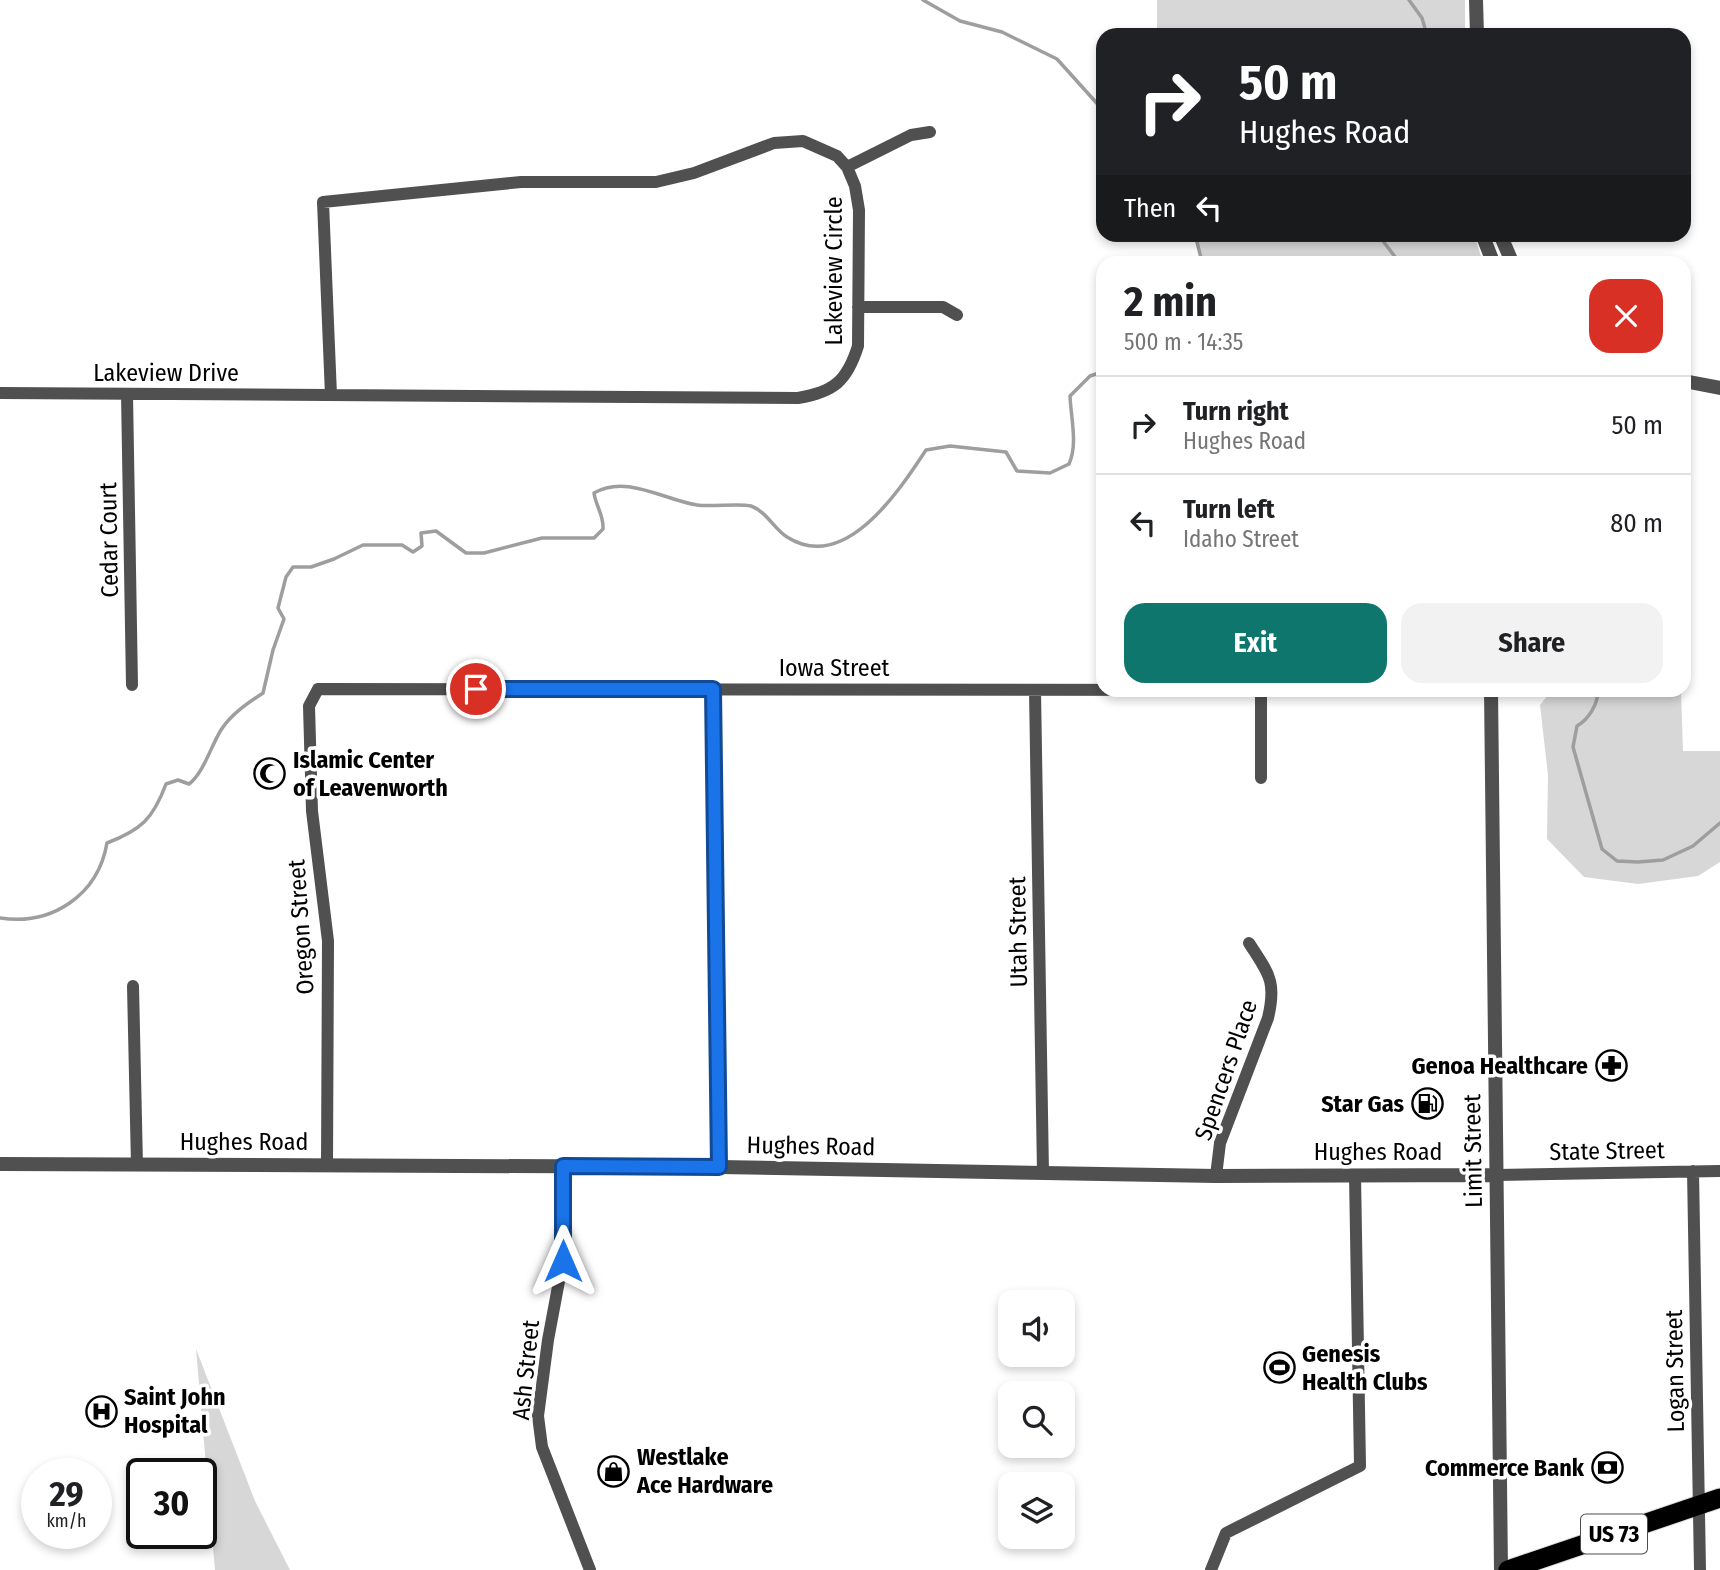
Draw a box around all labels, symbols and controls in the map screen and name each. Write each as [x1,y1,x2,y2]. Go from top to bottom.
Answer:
text: 50 m [1239,53,1337,112]
icon: right [1124,56,1215,147]
text: Hughes Road [1239,113,1410,151]
icon: left [1190,189,1228,227]
text: Then [1124,193,1176,224]
street label: Lakeview Circle [820,196,848,346]
text: 2 min [1124,277,1217,327]
button: close [1589,279,1663,353]
text: 500 m · 14:35 [1124,328,1243,356]
street label: Lakeview Drive [93,359,239,387]
text: Turn right [1183,396,1289,427]
icon: right [1124,406,1162,444]
text: 50 m [1611,410,1663,441]
text: Hughes Road [1183,427,1306,455]
street label: Cedar Court [94,482,124,598]
text: Turn left [1183,494,1275,525]
icon: left [1124,504,1162,542]
text: 80 m [1610,508,1663,539]
text: Idaho Street [1183,525,1299,553]
button: Exit [1124,603,1387,683]
button: Share [1401,603,1663,683]
street label: Iowa Street [779,654,890,682]
pin [446,659,506,719]
icon: arrive [457,670,495,708]
place label: Islamic Center of Leavenworth [293,746,448,802]
mosque icon: Islamic Center of Leavenworth [253,757,287,791]
street label: Oregon Street [282,858,320,996]
street label: Utah Street [1003,876,1033,988]
street label: Spencers Place [1189,996,1263,1144]
pharmacy icon: Genoa Healthcare [1594,1049,1628,1083]
place label: Genoa Healthcare [1411,1052,1588,1080]
fuel station icon: Star Gas [1410,1087,1444,1121]
place label: Star Gas [1321,1090,1404,1118]
street label: Limit Street [1458,1094,1488,1208]
street label: Hughes Road [180,1128,308,1156]
street label: Hughes Road [746,1131,876,1161]
street label: State Street [1549,1136,1665,1166]
street label: Hughes Road [1314,1138,1442,1166]
position arrow [526,1224,600,1298]
map controls [998,1290,1075,1549]
button: sound [998,1290,1075,1367]
street label: Logan Street [1660,1309,1690,1433]
street label: Ash Street [507,1319,545,1421]
place label: Genesis Health Clubs [1302,1340,1428,1396]
sports icon: Genesis Health Clubs [1262,1351,1296,1385]
button: search [998,1381,1075,1458]
place label: Saint John Hospital [124,1383,226,1439]
hospital icon: Saint John Hospital [84,1394,118,1428]
place label: Westlake Ace Hardware [636,1443,773,1499]
bank icon: Commerce Bank [1590,1451,1624,1485]
shop icon: Westlake Ace Hardware [597,1454,631,1488]
place label: Commerce Bank [1425,1454,1585,1482]
speed limit sign: 30 [126,1458,217,1549]
button: layers [998,1472,1075,1549]
text: 29 [49,1473,84,1515]
text: km/h [46,1510,87,1532]
road number: US 73 [1581,1514,1647,1554]

